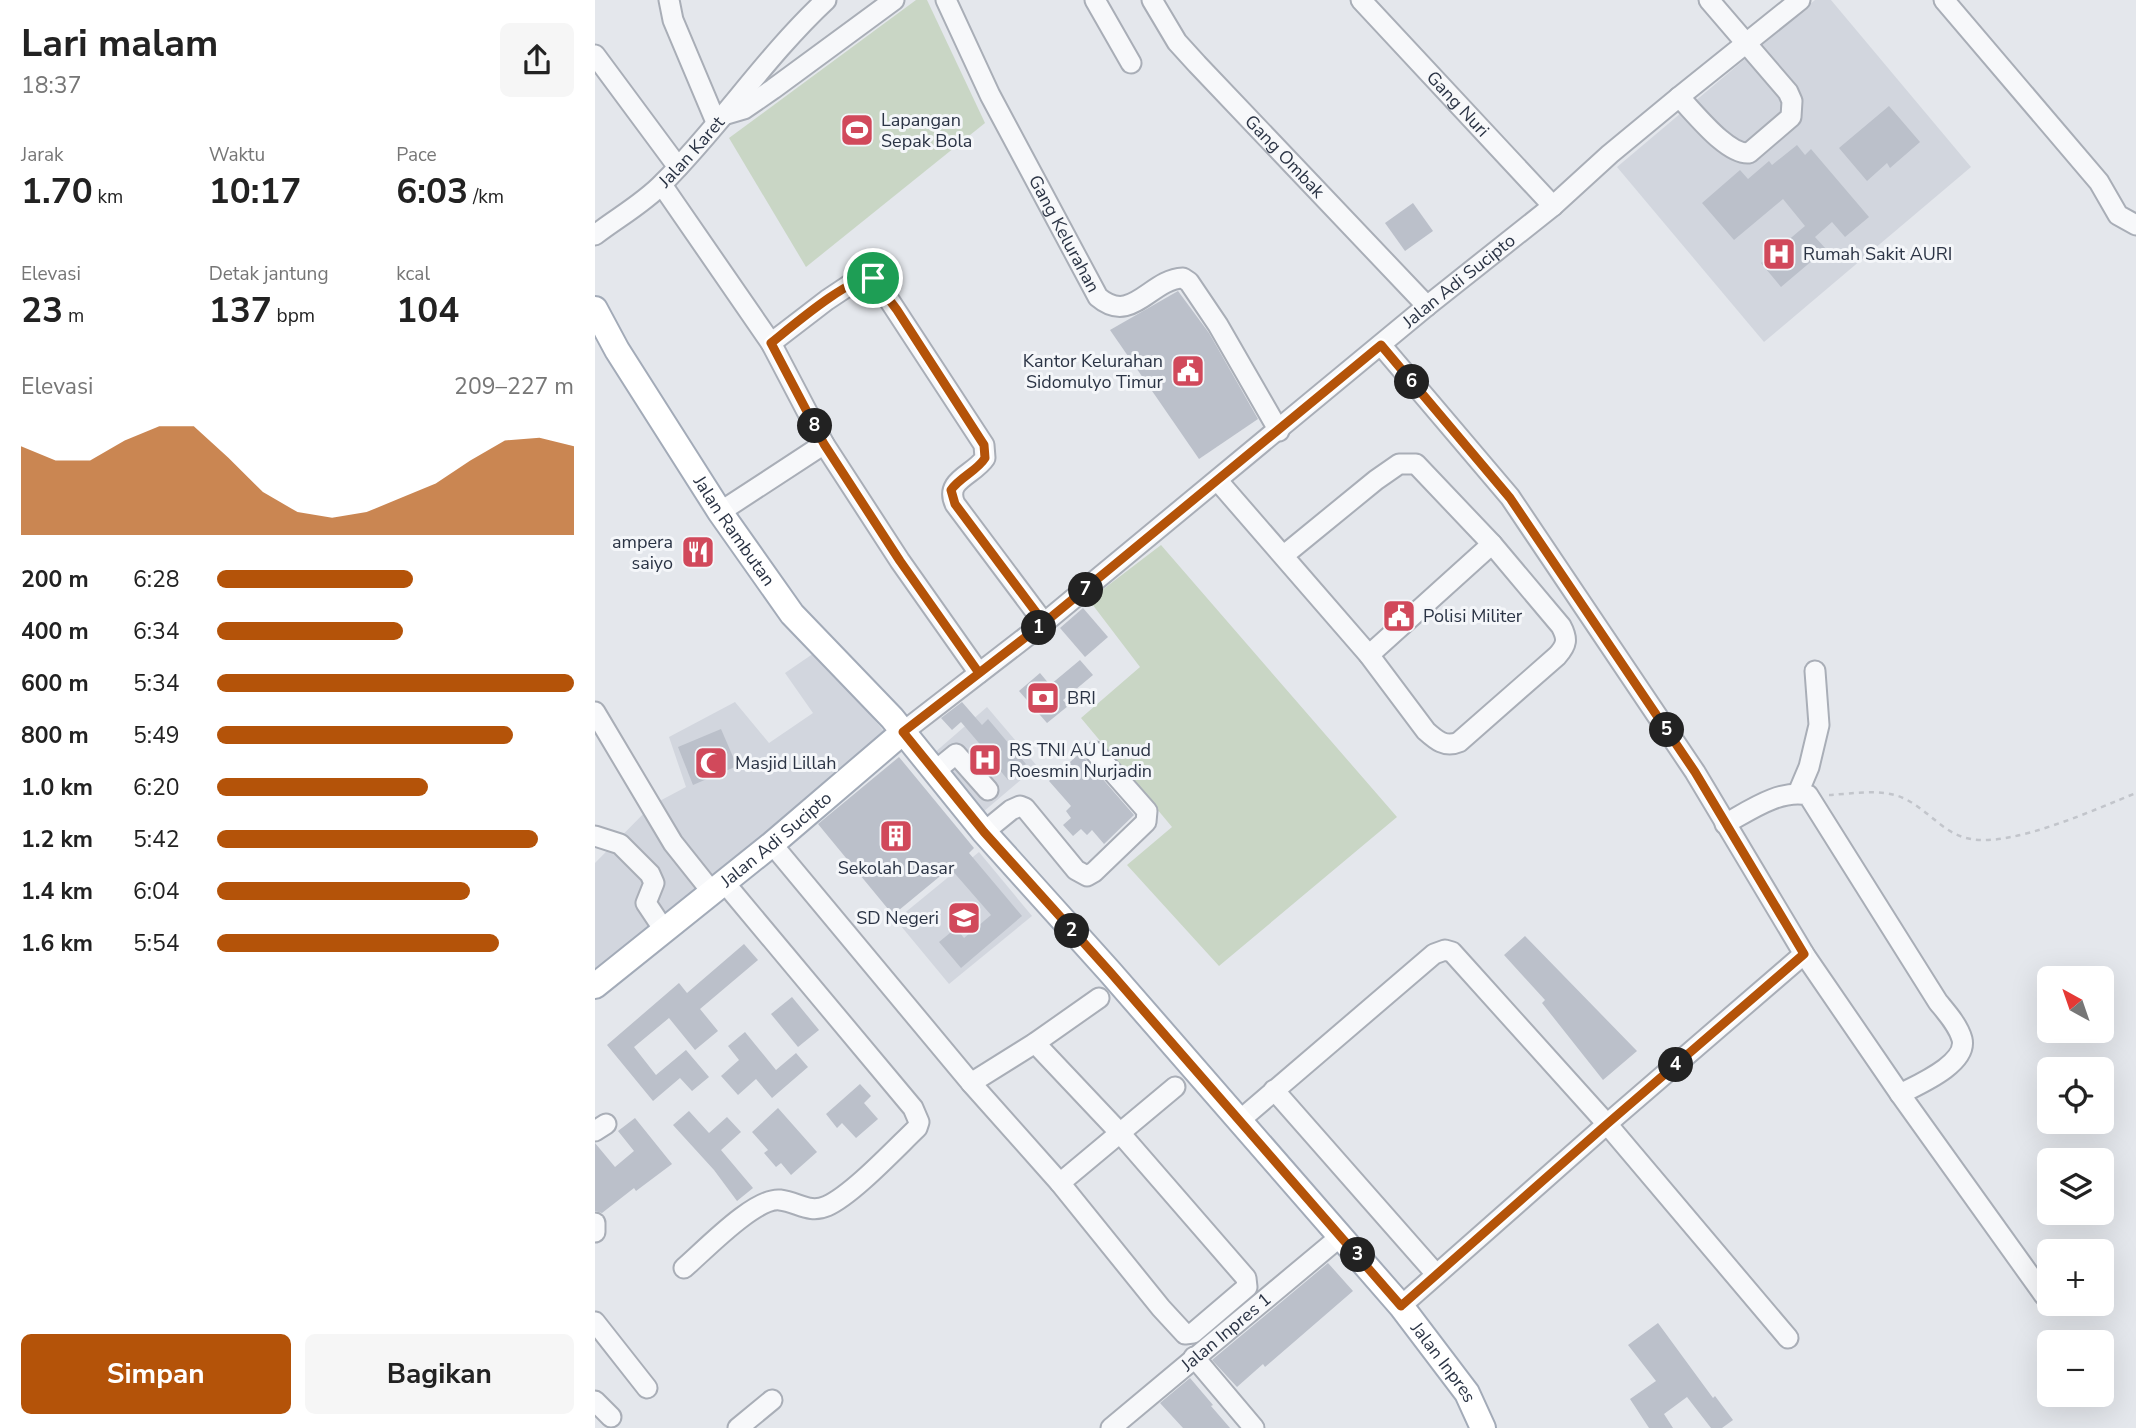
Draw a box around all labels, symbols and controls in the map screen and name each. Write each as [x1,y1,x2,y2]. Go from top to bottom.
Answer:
text: Lari malam [21,18,218,69]
button: share [500,23,574,97]
street label: Gang Nuri [1421,66,1495,142]
text: 18:37 [21,70,81,101]
place label: Lapangan Sepak Bola [881,108,972,153]
street label: Jalan Karet [653,110,730,193]
street label: Gang Ombak [1239,110,1331,204]
sports icon: Lapangan Sepak Bola [838,111,876,149]
text: Jarak [21,142,64,168]
text: Waktu [209,142,265,168]
text: Pace [396,142,437,168]
text: 1.70 [21,168,93,215]
text: 10:17 [209,168,301,215]
text: 6:03 [396,168,468,215]
street label: Gang Kelurahan [1023,171,1105,297]
text: km [93,184,123,210]
text: /km [468,184,504,210]
street label: Jalan Adi Sucipto [1397,228,1520,334]
hospital icon: Rumah Sakit AURI [1760,235,1798,273]
place label: Rumah Sakit AURI [1803,242,1952,266]
pin [843,248,903,308]
icon: arrive [854,259,892,297]
text: Elevasi [21,261,81,287]
text: Detak jantung [209,261,329,287]
text: kcal [396,261,430,287]
text: 23 [21,287,63,334]
text: 137 [209,287,272,334]
text: 104 [396,287,459,334]
text: m [63,303,84,329]
text: bpm [272,303,315,329]
place label: Kantor Kelurahan Sidomulyo Timur [1023,349,1164,394]
public building icon: Kantor Kelurahan Sidomulyo Timur [1169,352,1207,390]
pin: 6 [1395,364,1429,400]
text: 6 [1406,368,1417,394]
text: Elevasi [21,371,93,402]
text: 209–227 m [454,371,574,402]
pin: 8 [797,408,833,444]
text: 8 [809,412,820,438]
street label: Jalan Rambutan [687,470,781,591]
place label: ampera saiyo [612,530,673,575]
restaurant icon: ampera saiyo [679,533,717,571]
text: 200 m [21,564,89,595]
text: 6:28 [133,564,180,595]
pin: 7 [1069,572,1103,608]
text: 7 [1080,576,1091,602]
public building icon: Polisi Militer [1380,597,1418,635]
place label: Polisi Militer [1423,604,1523,628]
pin: 1 [1021,610,1057,646]
text: 1 [1033,614,1044,640]
text: 400 m [21,616,89,647]
text: 6:34 [133,616,180,647]
text: 600 m [21,668,89,699]
text: 5:34 [133,668,180,699]
bank icon: BRI [1024,679,1062,717]
place label: BRI [1067,686,1096,710]
pin: 5 [1649,712,1685,748]
text: 5 [1661,716,1672,742]
text: 800 m [21,720,89,751]
text: 5:49 [133,720,180,751]
place label: RS TNI AU Lanud Roesmin Nurjadin [1009,738,1152,783]
hospital icon: RS TNI AU Lanud Roesmin Nurjadin [966,741,1004,779]
mosque icon: Masjid Lillah [692,744,730,782]
place label: Masjid Lillah [735,751,837,775]
text: 1.0 km [21,772,93,803]
text: 6:20 [133,772,180,803]
street label: Jalan Adi Sucipto [715,786,837,893]
building icon: Sekolah Dasar [877,817,915,855]
text: 1.2 km [21,824,93,855]
text: 5:42 [133,824,180,855]
place label: Sekolah Dasar [838,856,955,880]
text: 1.4 km [21,876,93,907]
text: 6:04 [133,876,180,907]
school or university icon: SD Negeri [945,899,983,937]
place label: SD Negeri [856,906,939,930]
pin: 2 [1055,914,1089,948]
text: 2 [1066,917,1077,943]
text: 1.6 km [21,928,93,959]
text: 5:54 [133,928,180,959]
north arrow [2037,966,2114,1043]
map controls [2037,966,2114,1407]
pin: 4 [1659,1048,1693,1082]
text: 4 [1670,1051,1681,1077]
button: locate [2037,1057,2114,1134]
button: layers [2037,1148,2114,1225]
pin: 3 [1341,1238,1375,1272]
button: + [2037,1239,2114,1316]
text: 3 [1352,1241,1363,1267]
street label: Jalan Inpres 1 [1175,1287,1276,1377]
street label: Jalan Inpres [1405,1316,1482,1406]
button: − [2037,1330,2114,1407]
button: Simpan [21,1334,291,1414]
button: Bagikan [305,1334,574,1414]

